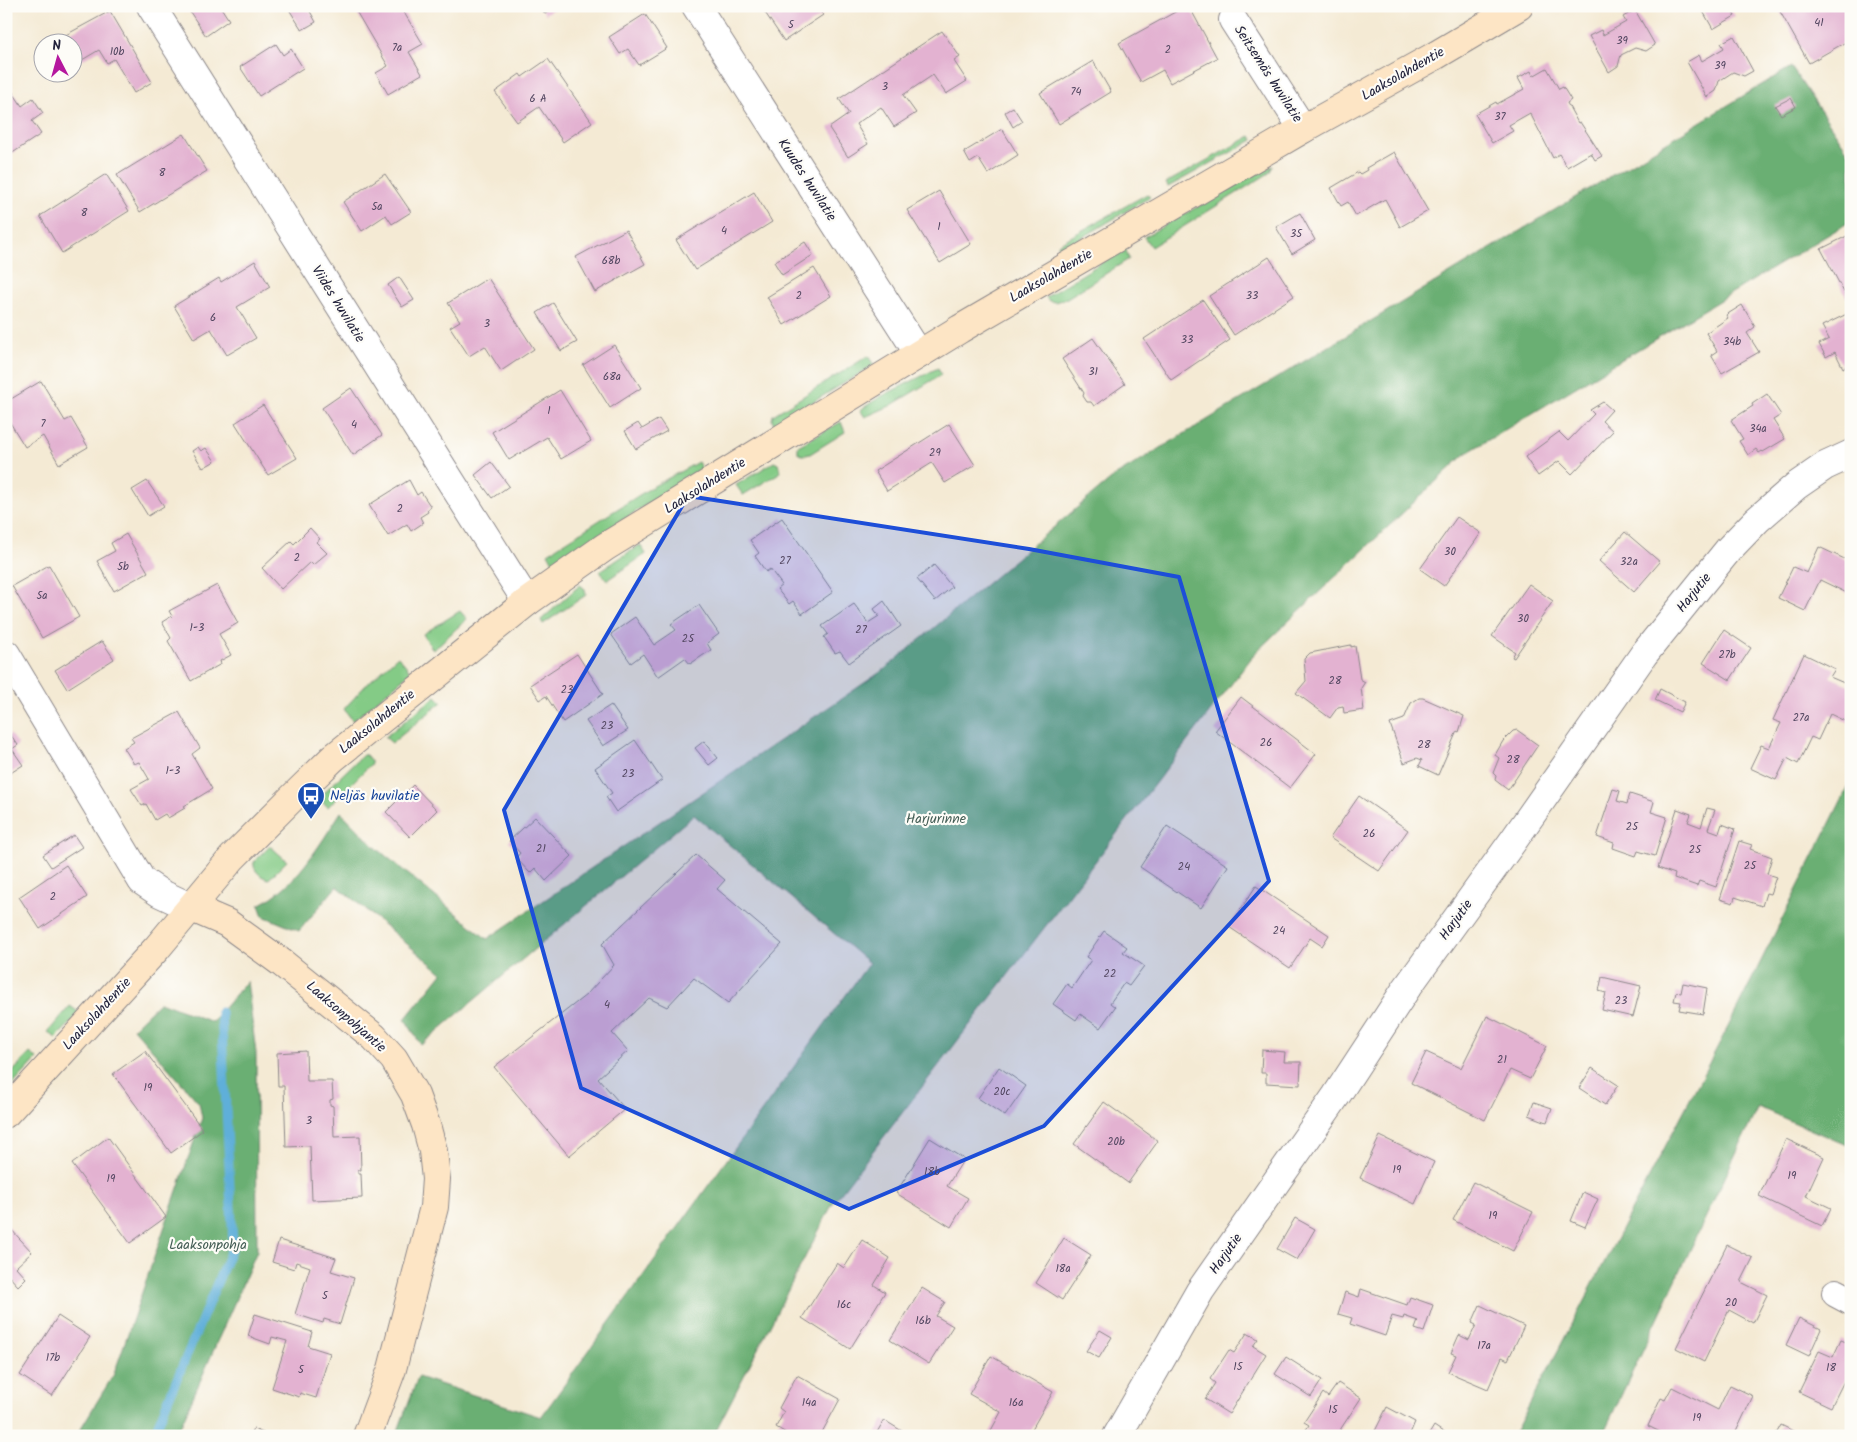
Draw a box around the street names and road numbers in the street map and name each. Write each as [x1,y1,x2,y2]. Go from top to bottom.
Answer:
street label: Seitsemäs huvilatie [1228,21,1308,128]
street label: Laaksolahdentie [1357,41,1449,107]
street label: Kuudes huvilatie [772,134,843,226]
street label: Laaksolahdentie [1005,243,1097,309]
street label: Viides huvilatie [305,261,371,348]
street label: Laaksolahdentie [660,452,751,520]
street label: Harjutie [1671,568,1717,618]
street label: Laaksolahdentie [334,684,421,760]
street label: Harjutie [1434,894,1479,945]
street label: Laaksolahdentie [57,972,137,1055]
street label: Laaksonpohjantie [301,976,392,1059]
street label: Harjutie [1204,1228,1249,1279]

